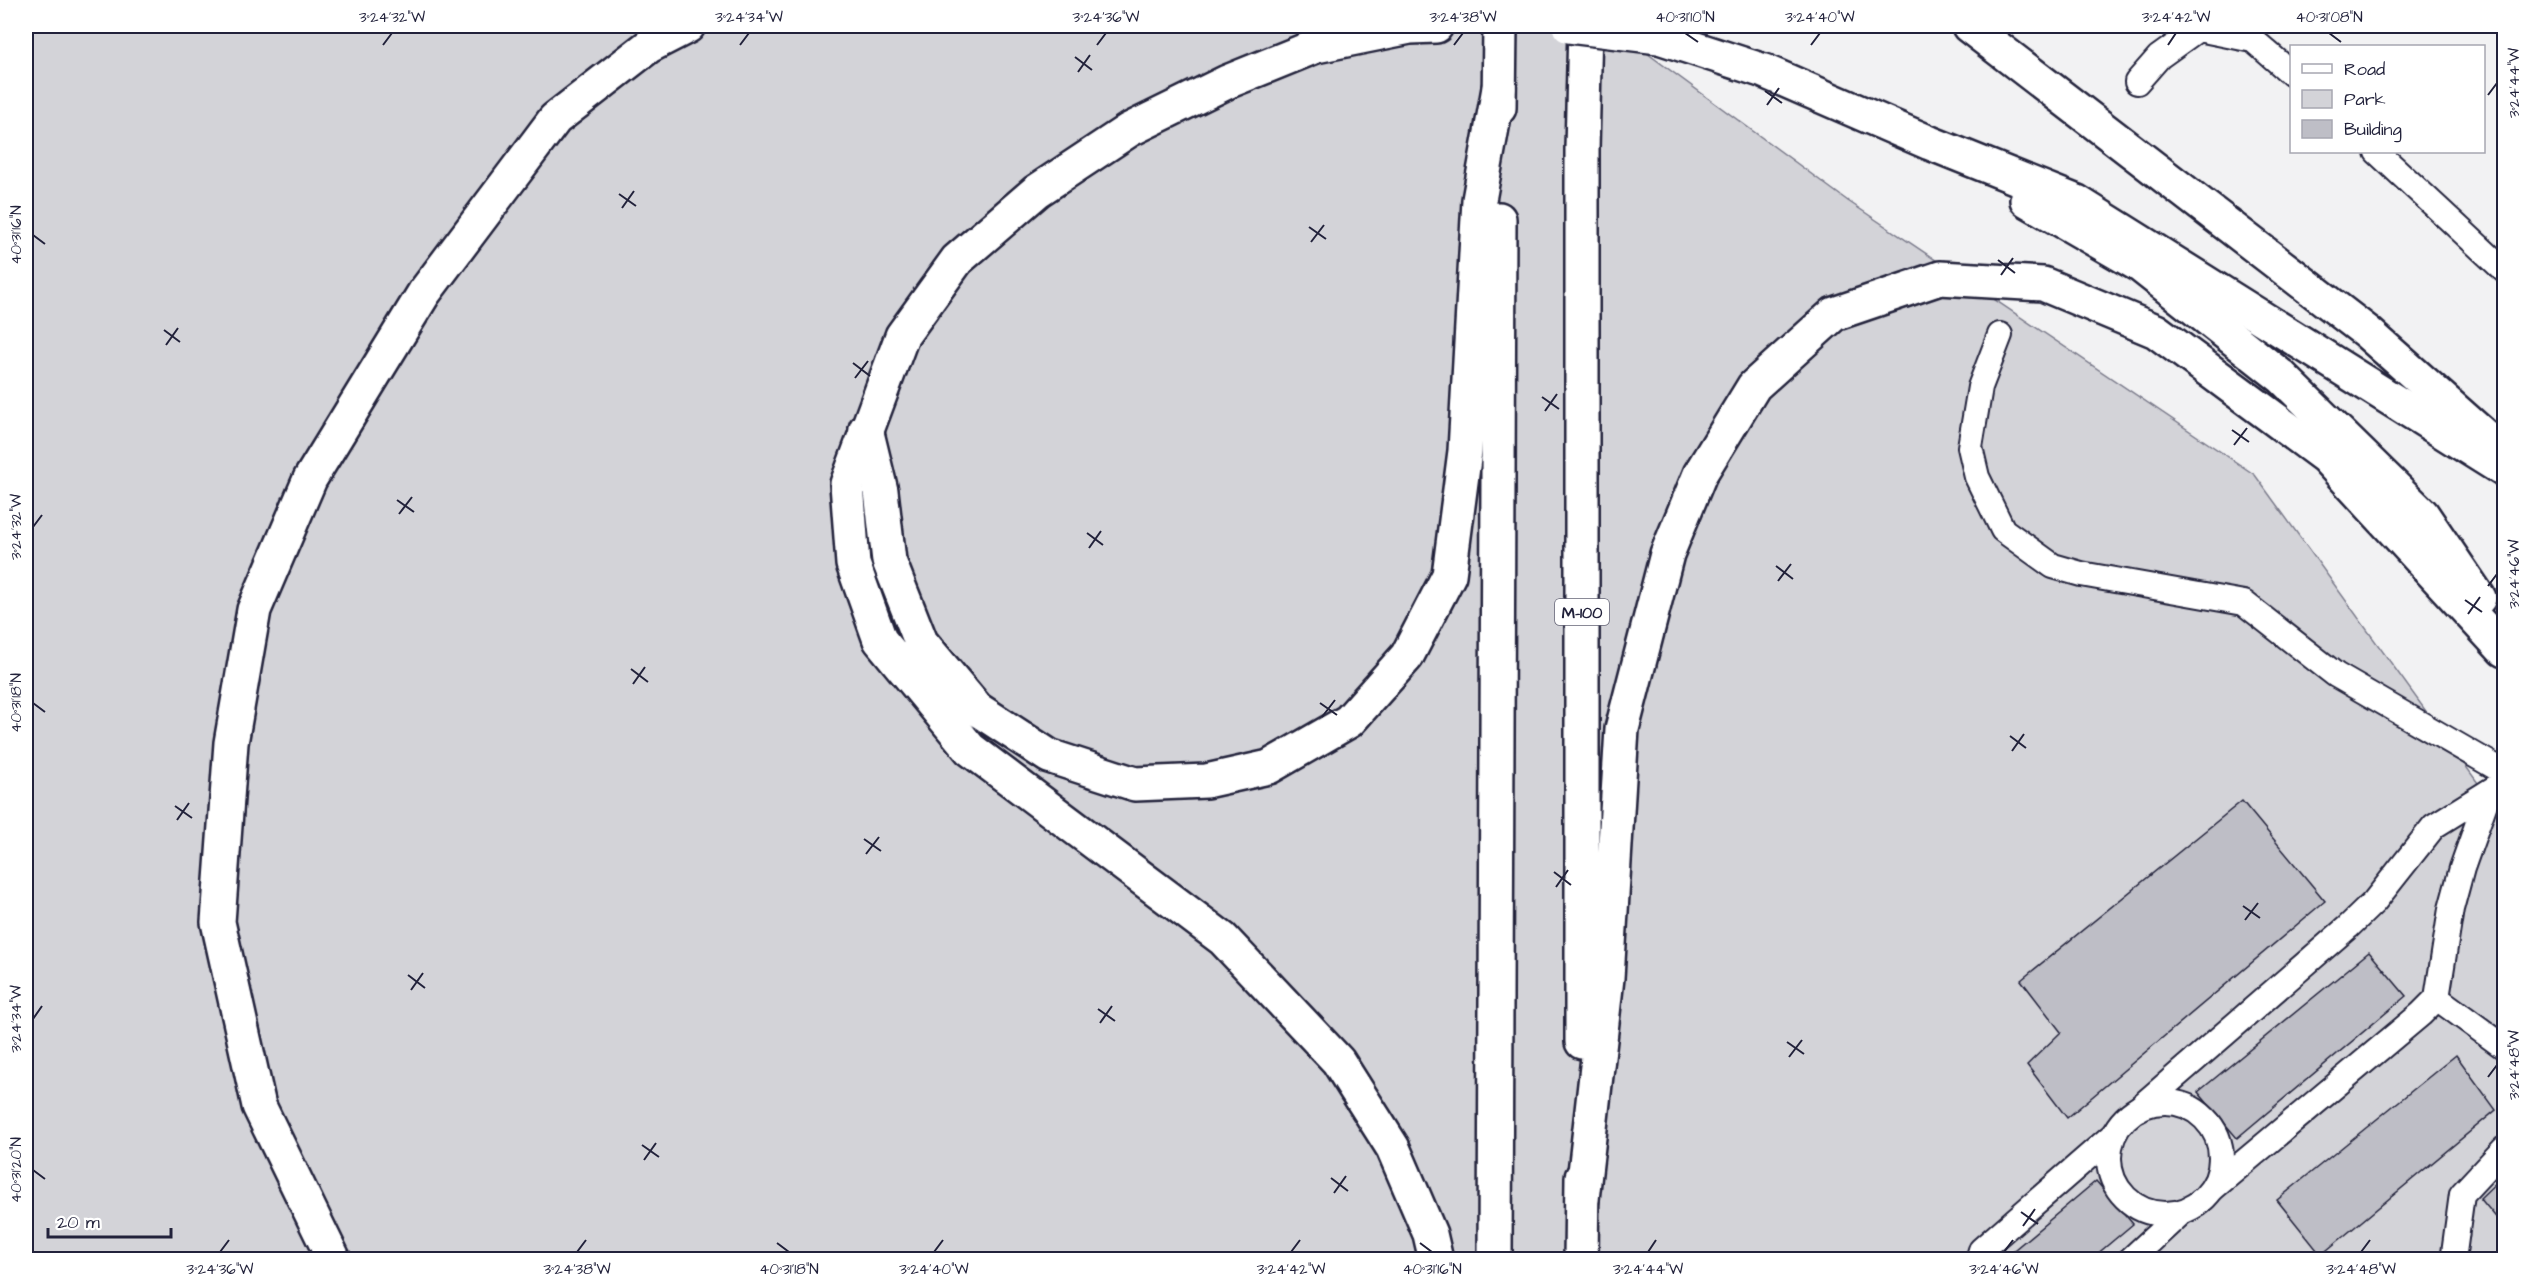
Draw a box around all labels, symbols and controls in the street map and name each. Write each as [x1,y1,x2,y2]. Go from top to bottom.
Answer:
text: 3°24'32"W [359,7,425,28]
text: 3°24'34"W [715,7,783,28]
text: 3°24'36"W [1073,7,1139,28]
text: 3°24'38"W [1429,7,1497,28]
text: 40°31'10"N [1655,7,1715,28]
text: 3°24'40"W [1785,7,1855,28]
text: 3°24'42"W [2142,7,2210,28]
text: 40°31'08"N [2295,7,2363,28]
legend [2290,45,2485,153]
text: 3°24'44"W [2504,48,2525,118]
text: Road [2344,57,2385,82]
text: Park [2344,87,2386,112]
text: Building [2344,117,2402,143]
text: 40°31'16"N [6,205,27,265]
text: 3°24'32"W [6,494,27,560]
text: 3°24'46"W [2504,539,2525,609]
road number: M-100 [1555,599,1609,625]
text: 40°31'18"N [6,673,27,733]
text: 3°24'34"W [6,985,27,1053]
text: 3°24'48"W [2504,1030,2525,1100]
text: 40°31'20"N [6,1137,27,1203]
scale bar [48,1201,171,1239]
text: 20 m [57,1210,100,1235]
text: 3°24'36"W [187,1259,253,1280]
text: 3°24'38"W [543,1259,611,1280]
text: 40°31'18"N [759,1259,819,1280]
text: 3°24'40"W [899,1259,969,1280]
text: 3°24'42"W [1257,1259,1325,1280]
text: 40°31'16"N [1402,1259,1462,1280]
text: 3°24'44"W [1613,1259,1683,1280]
text: 3°24'46"W [1969,1259,2039,1280]
text: 3°24'48"W [2326,1259,2396,1280]

